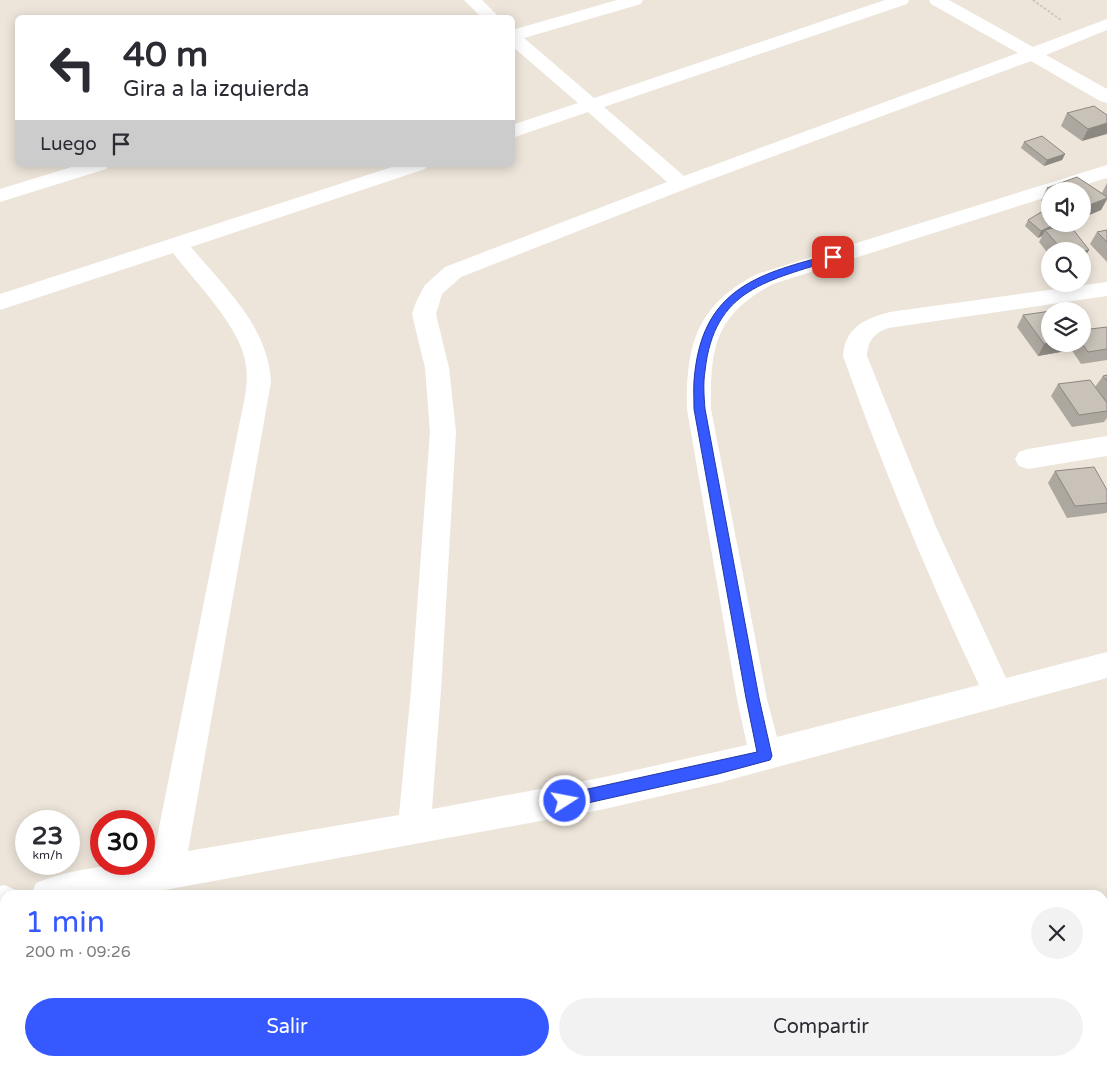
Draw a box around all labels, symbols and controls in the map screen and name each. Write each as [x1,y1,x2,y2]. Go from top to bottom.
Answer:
text: 40 m [123,34,208,76]
icon: left [40,35,105,100]
text: Gira a la izquierda [123,76,309,102]
icon: arrive [107,130,135,158]
text: Luego [40,133,97,155]
map controls [1041,182,1091,352]
button: sound [1041,182,1091,232]
pin [812,236,854,278]
button: search [1041,242,1091,292]
icon: arrive [819,243,847,271]
button: layers [1041,302,1091,352]
position arrow [538,774,590,826]
speed limit sign: 30 [90,810,155,875]
text: 23 [32,821,63,851]
text: km/h [32,848,63,862]
text: 1 min [25,904,105,941]
button: close [1031,907,1083,959]
text: 200 m · 09:26 [25,942,131,962]
button: Salir [25,998,549,1056]
button: Compartir [559,998,1083,1056]

